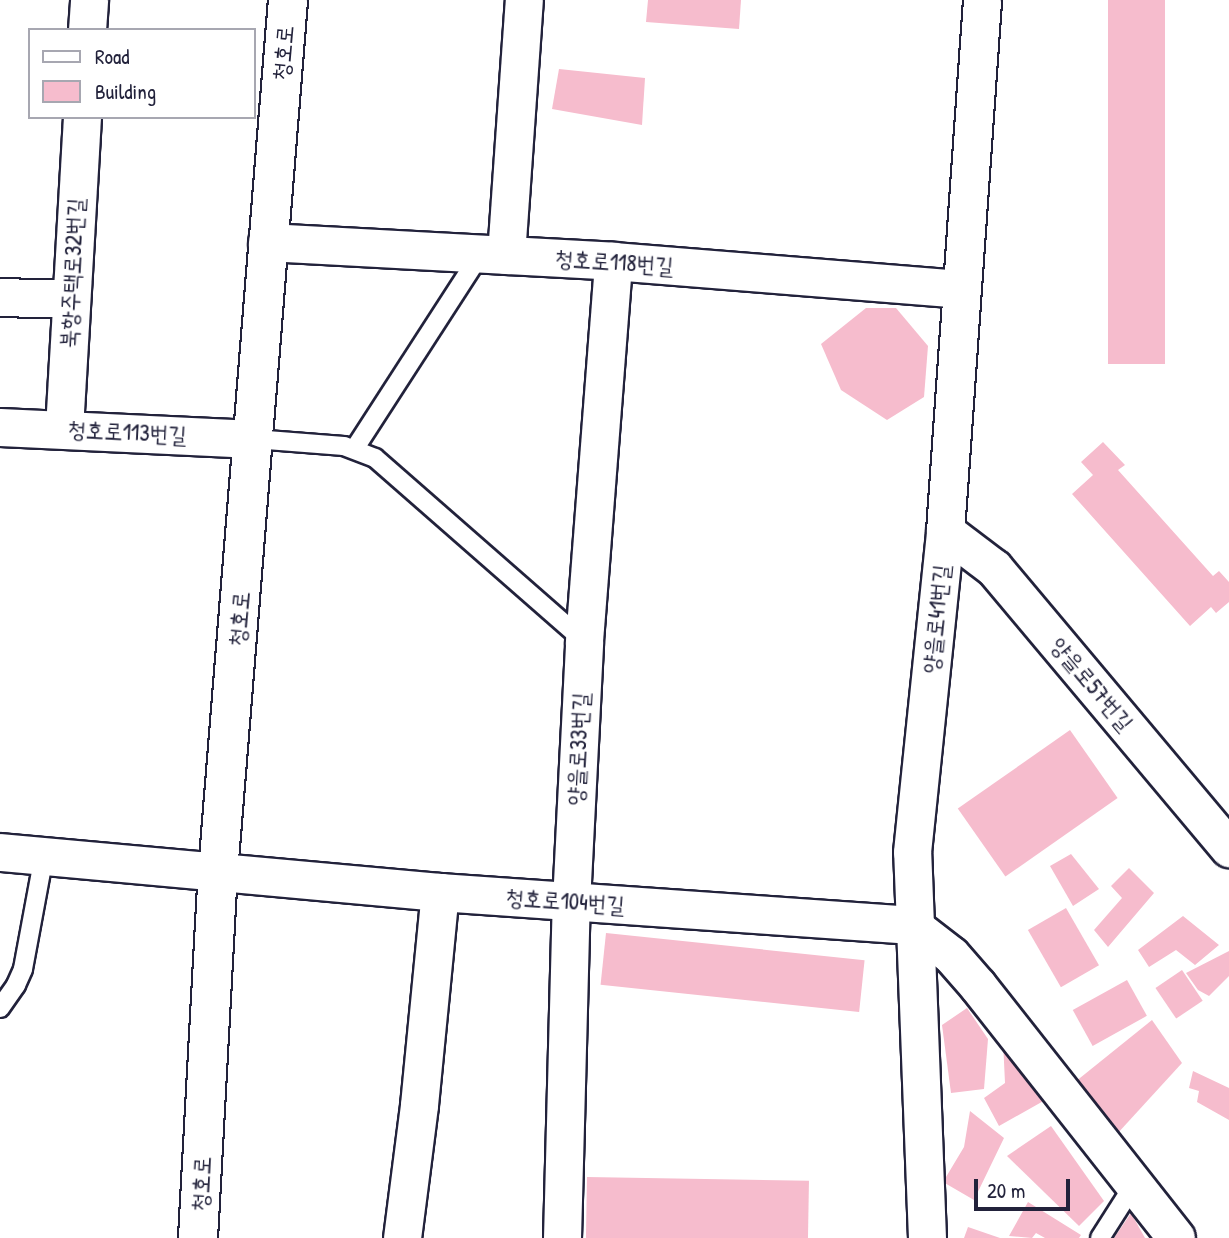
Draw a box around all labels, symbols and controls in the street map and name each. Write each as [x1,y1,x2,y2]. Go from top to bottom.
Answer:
street label: 청호로 [267,24,299,82]
legend [28,28,256,119]
text: Road [95,42,129,71]
text: Building [95,77,156,106]
street label: 북항주택로32번길 [54,197,90,349]
street label: 청호로118번길 [554,244,674,280]
street label: 청호로113번길 [67,415,187,449]
street label: 양을로41번길 [917,563,955,675]
street label: 청호로 [223,590,255,648]
street label: 양을로57번길 [1045,632,1139,736]
street label: 양을로33번길 [561,692,595,806]
street label: 청호로104번길 [504,883,626,919]
street label: 청호로 [186,1156,216,1212]
scale bar [977,1164,1073,1208]
text: 20 m [987,1176,1025,1205]

